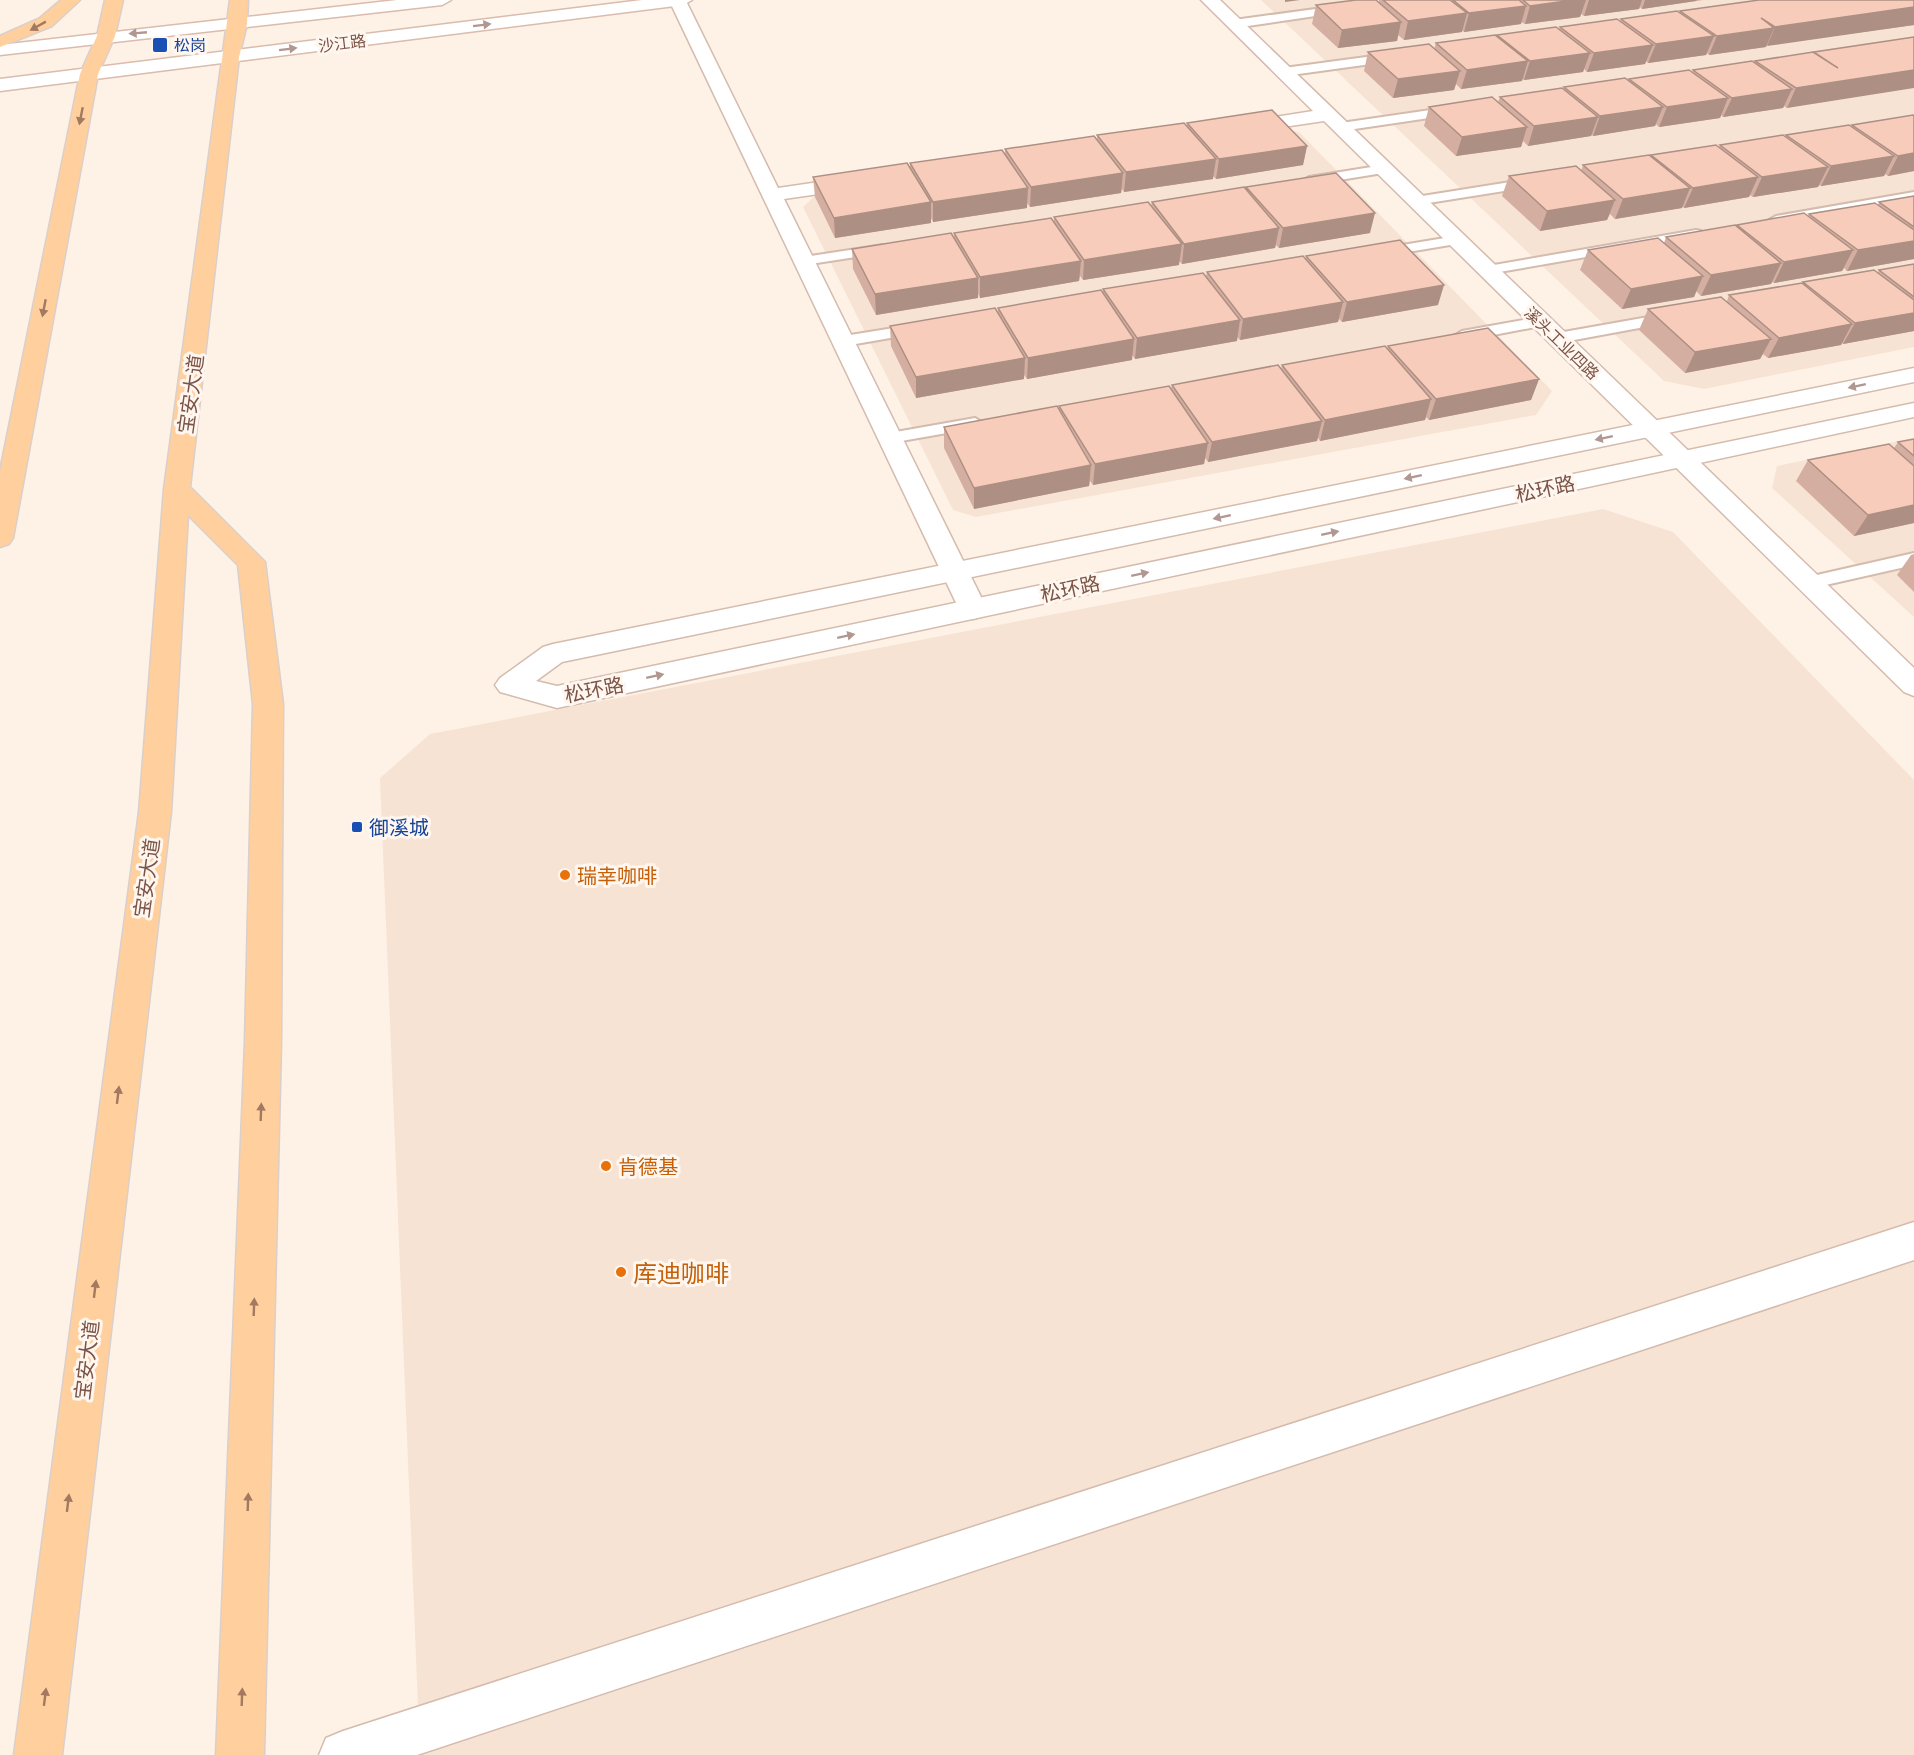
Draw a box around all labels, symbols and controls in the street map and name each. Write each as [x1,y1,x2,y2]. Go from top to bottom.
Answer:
one-way arrow [472,20,491,30]
one-way arrow [30,21,47,31]
one-way arrow [129,28,148,38]
street label: 沙江路 [317,30,367,56]
place label: 松岗 [174,35,206,55]
marker: 松岗 [151,36,169,54]
one-way arrow [279,45,298,54]
one-way arrow [76,107,85,126]
one-way arrow [39,298,48,317]
street label: 溪头工业四路 [1521,302,1603,384]
street label: 宝安大道 [173,353,207,435]
one-way arrow [1847,382,1866,391]
one-way arrow [1594,434,1613,443]
street label: 松环路 [1513,470,1577,506]
one-way arrow [1404,473,1422,483]
one-way arrow [1212,513,1231,522]
one-way arrow [1321,528,1340,537]
one-way arrow [1130,568,1149,578]
street label: 松环路 [1038,570,1102,606]
one-way arrow [837,631,856,640]
street label: 松环路 [562,671,626,707]
one-way arrow [646,671,665,680]
place label: 御溪城 [369,815,429,839]
marker: 御溪城 [350,820,364,834]
street label: 宝安大道 [129,837,163,919]
place label: 瑞幸咖啡 [577,863,657,887]
marker: 瑞幸咖啡 [558,868,572,882]
one-way arrow [114,1086,123,1105]
one-way arrow [256,1102,265,1121]
place label: 肯德基 [618,1154,678,1178]
marker: 肯德基 [599,1159,613,1173]
place label: 库迪咖啡 [633,1258,729,1287]
marker: 库迪咖啡 [614,1265,628,1279]
one-way arrow [90,1279,99,1298]
one-way arrow [250,1297,259,1316]
street label: 宝安大道 [69,1319,103,1401]
one-way arrow [243,1492,253,1511]
one-way arrow [64,1494,73,1513]
one-way arrow [40,1687,50,1706]
one-way arrow [237,1687,246,1706]

